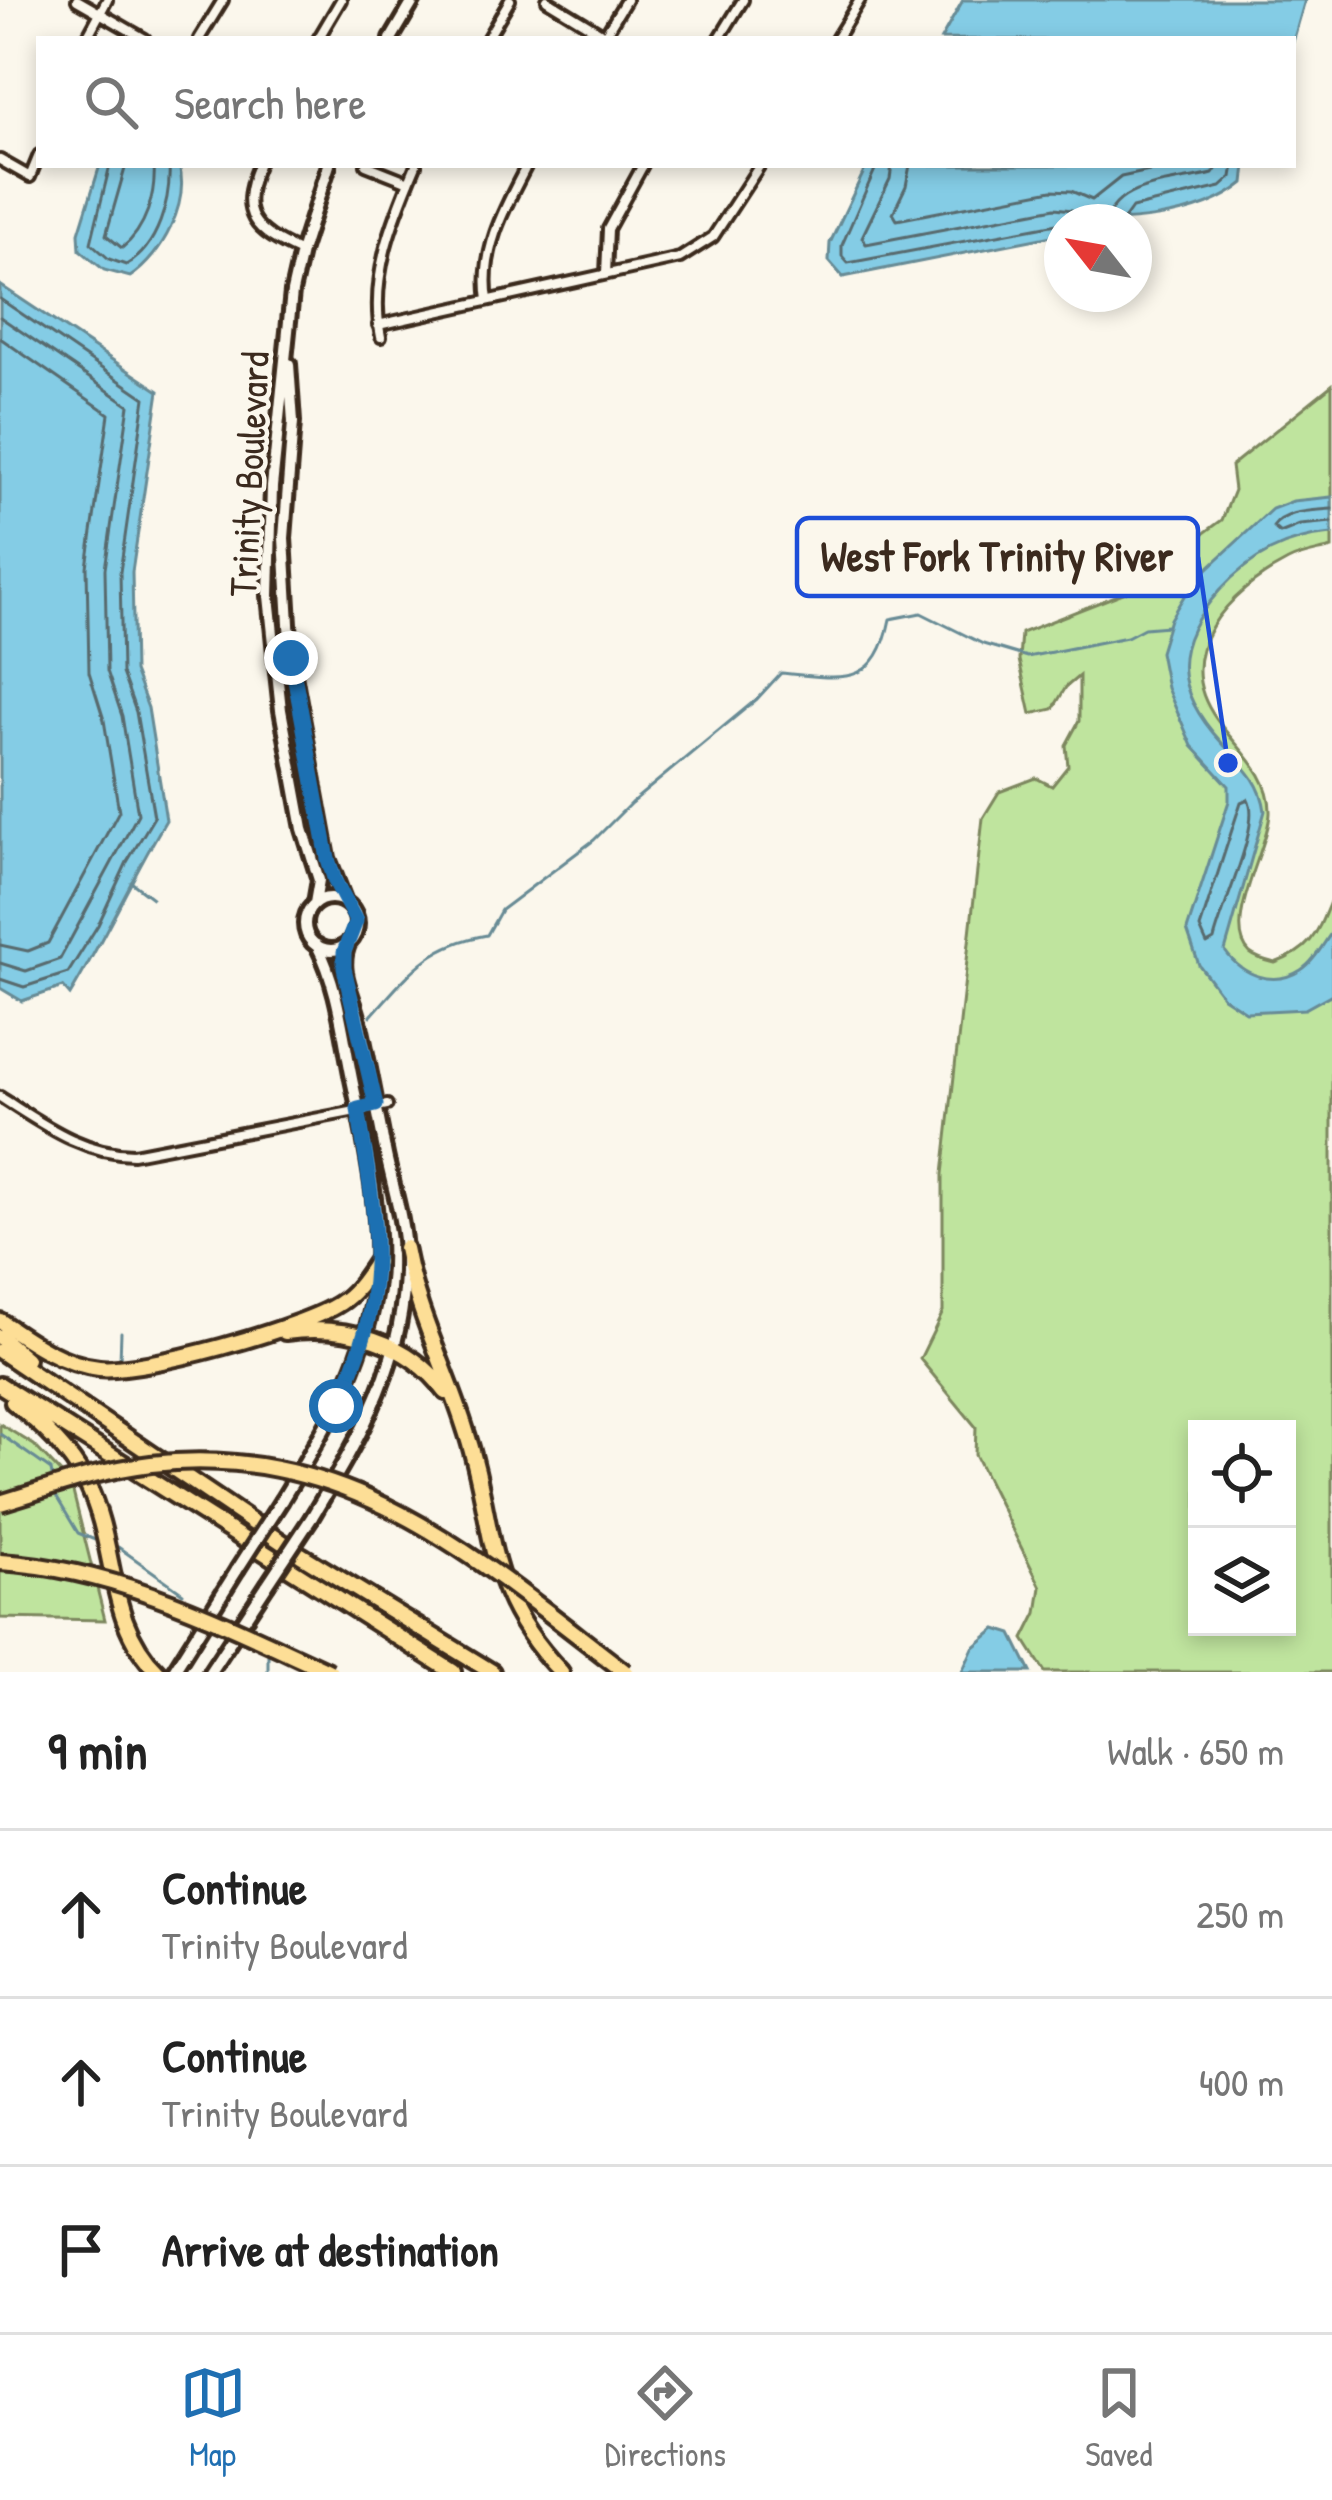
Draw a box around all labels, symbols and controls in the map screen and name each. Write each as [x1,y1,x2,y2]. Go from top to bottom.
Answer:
search box [36,36,1296,168]
icon: search [78,69,144,135]
text: Search here [174,72,366,133]
north arrow [1044,204,1152,312]
street label: Trinity Boulevard [215,350,281,598]
callout: West Fork Trinity River [797,518,1198,596]
text: West Fork Trinity River [821,527,1174,585]
route end [264,631,318,685]
route start [309,1379,363,1433]
map controls [1188,1420,1296,1636]
button: locate [1188,1420,1296,1528]
button: layers [1188,1528,1296,1636]
text: 9 min [48,1716,148,1785]
text: Walk · 650 m [1107,1724,1284,1777]
text: Continue [162,1857,307,1918]
icon: ahead [48,1881,114,1947]
text: 250 m [1196,1887,1284,1940]
text: Trinity Boulevard [162,1918,407,1971]
text: Continue [162,2025,307,2086]
icon: ahead [48,2049,114,2115]
text: 400 m [1199,2055,1284,2108]
text: Trinity Boulevard [162,2086,407,2139]
icon: arrive [48,2217,114,2283]
text: Arrive at destination [162,2219,499,2280]
tab: Map [180,2360,246,2476]
tab: Directions [605,2360,726,2476]
tab: Saved [1085,2360,1152,2476]

